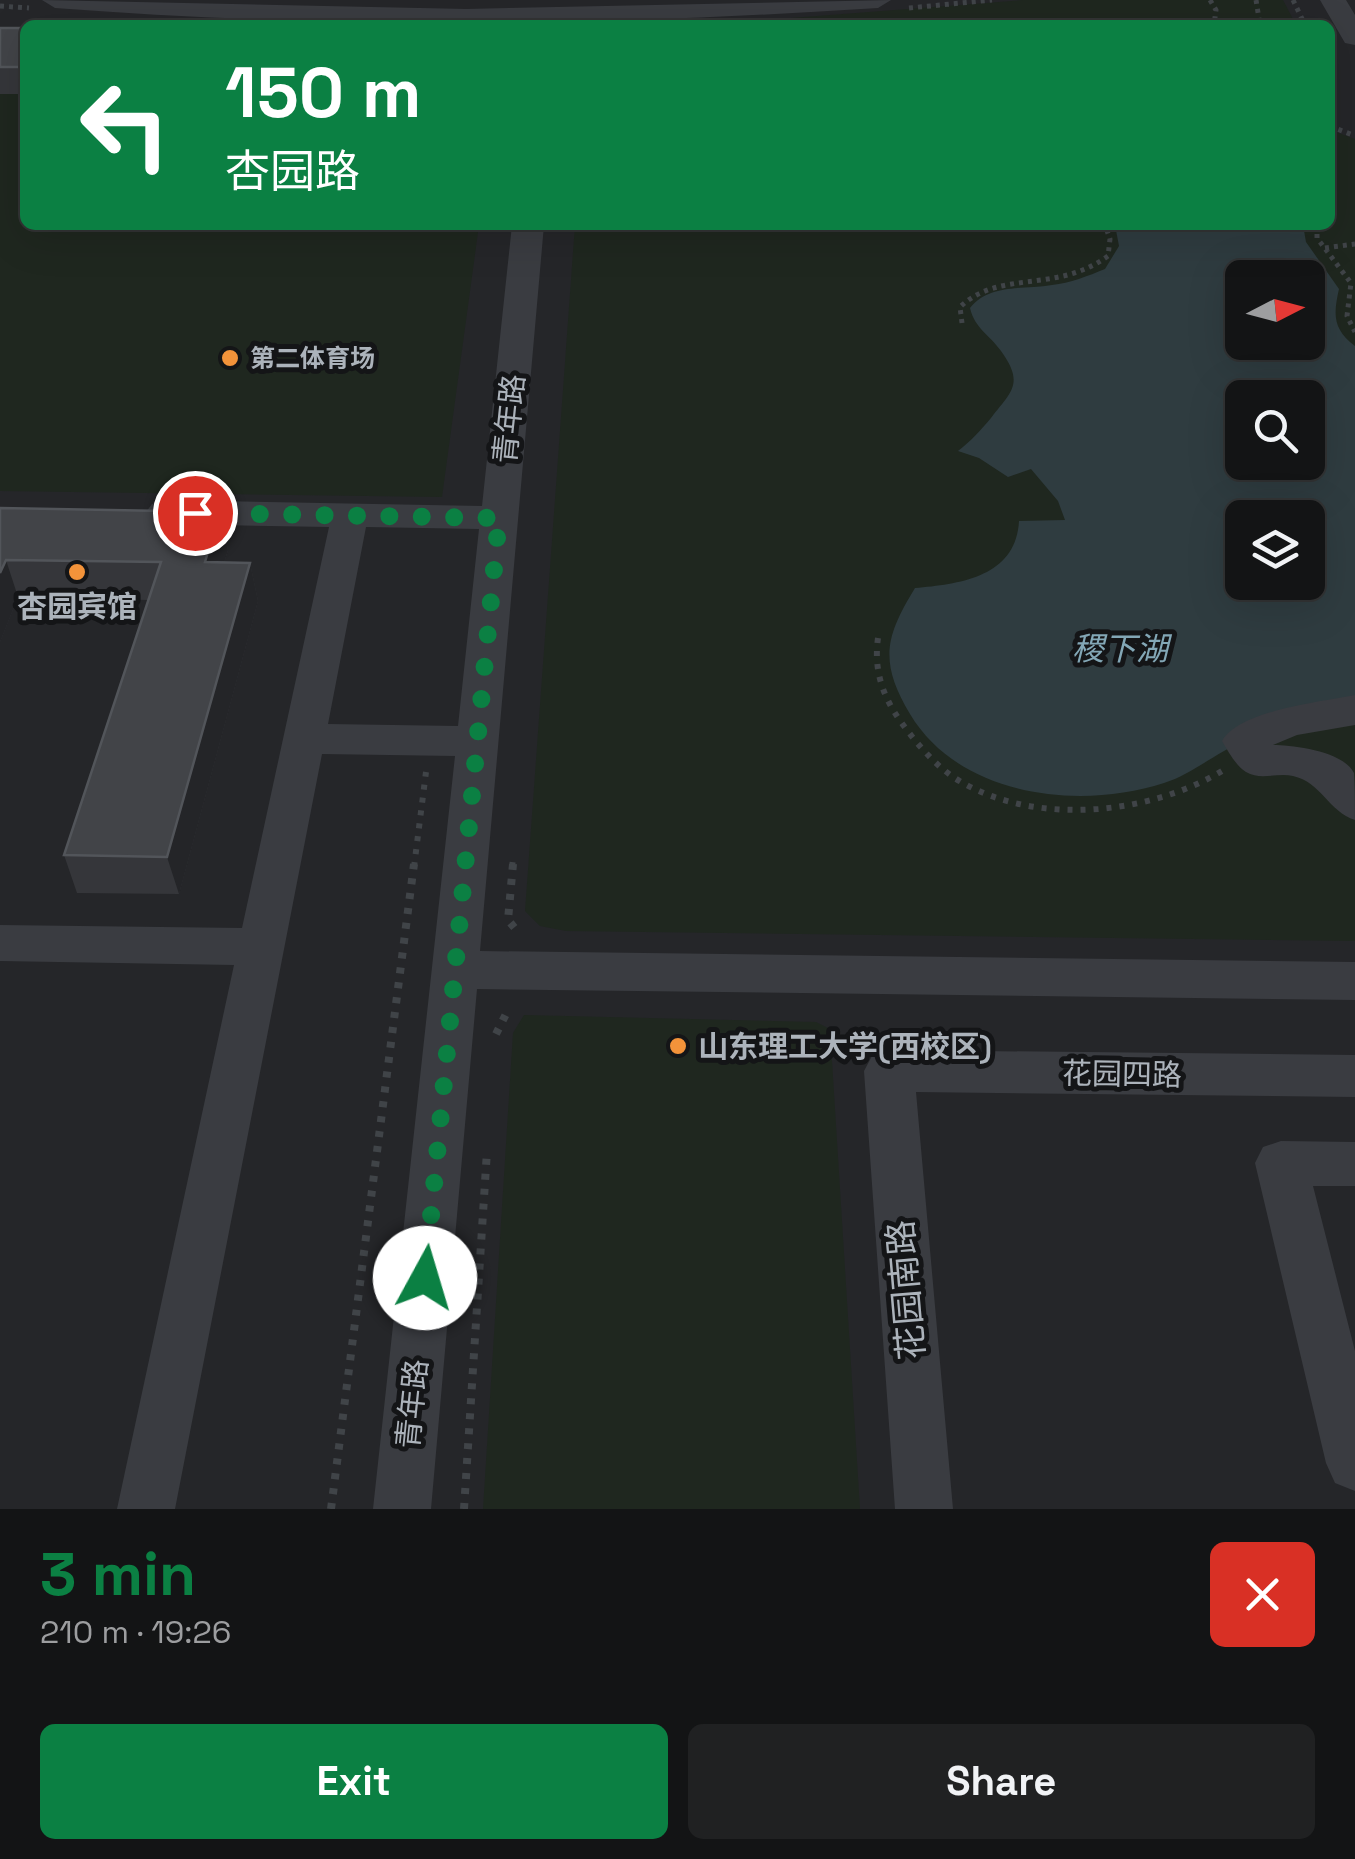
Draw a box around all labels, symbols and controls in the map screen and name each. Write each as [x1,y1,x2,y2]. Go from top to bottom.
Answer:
text: 150 m [225,48,422,137]
icon: left [60,60,190,190]
text: 杏园路 [225,143,360,200]
north arrow [1225,260,1325,360]
map controls [1225,260,1325,600]
place label: 第二体育场 [250,342,375,374]
marker: 第二体育场 [219,347,241,369]
street label: 青年路 [485,372,533,466]
button: search [1225,380,1325,480]
pin [153,471,238,556]
icon: arrive [168,486,223,541]
button: layers [1225,500,1325,600]
marker: 杏园宾馆 [66,561,88,583]
place label: 杏园宾馆 [17,587,137,626]
water label: 稷下湖 [1072,629,1173,669]
place label: 山东理工大学(西校区) [698,1027,992,1066]
marker: 山东理工大学(西校区) [667,1035,689,1057]
street label: 花园四路 [1062,1053,1182,1095]
street label: 花园南路 [878,1218,934,1362]
position arrow [373,1226,477,1330]
street label: 青年路 [388,1357,436,1451]
text: 3 min [40,1536,196,1613]
button: close [1210,1542,1315,1647]
text: 210 m · 19:26 [40,1612,231,1652]
button: Exit [40,1724,668,1839]
button: Share [688,1724,1315,1839]

